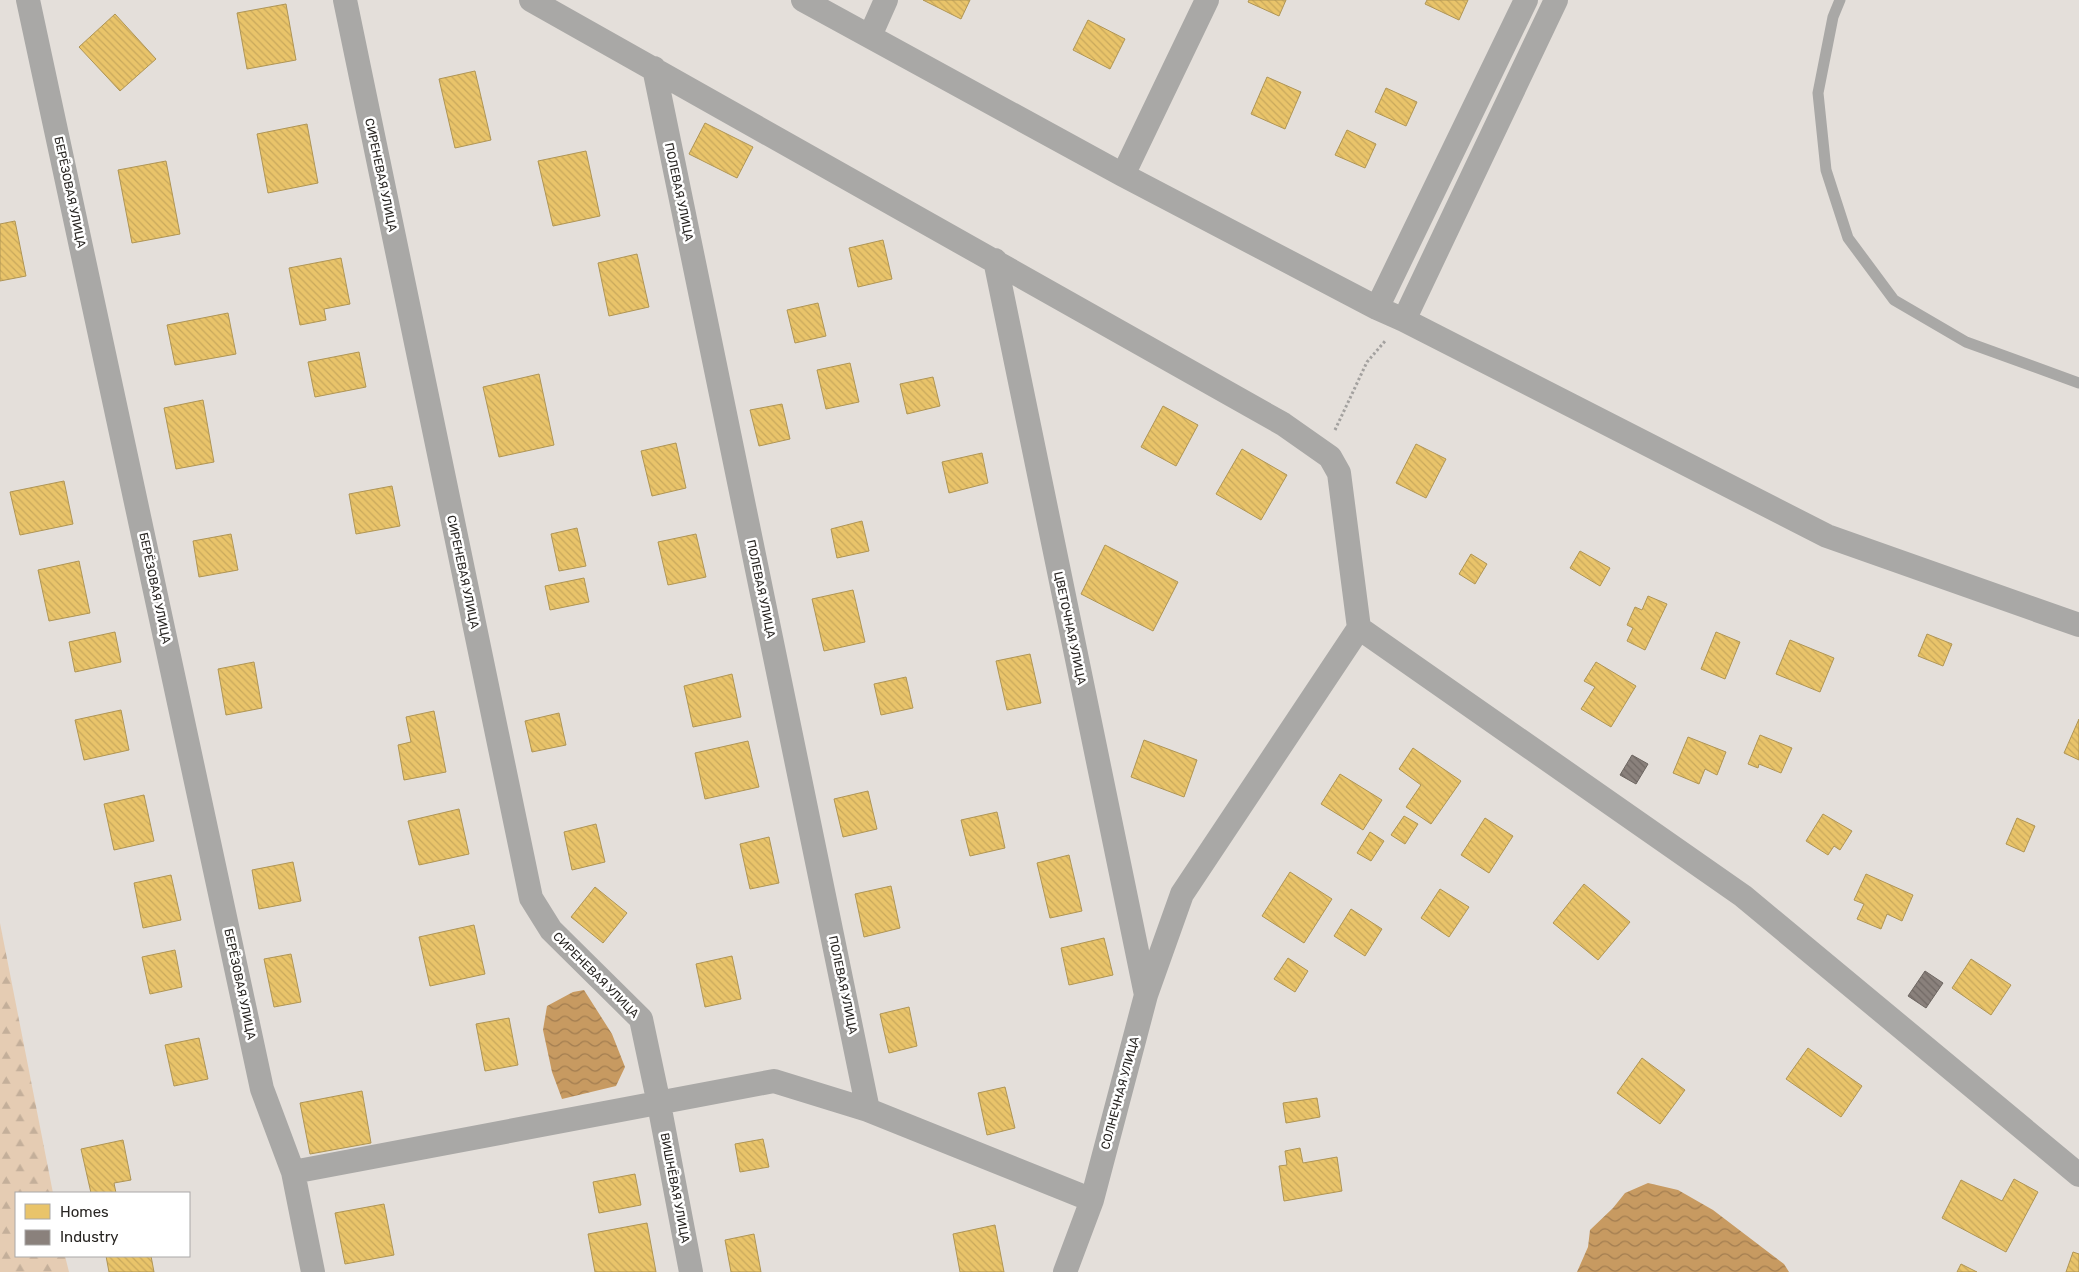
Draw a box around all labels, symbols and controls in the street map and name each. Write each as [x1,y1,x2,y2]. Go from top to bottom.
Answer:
street label: СИРЕНЕВАЯ УЛИЦА [362,117,400,233]
street label: БЕРЁЗОВАЯ УЛИЦА [51,135,89,249]
street label: ПОЛЕВАЯ УЛИЦА [662,142,696,242]
street label: СИРЕНЕВАЯ УЛИЦА [444,514,482,630]
street label: БЕРЁЗОВАЯ УЛИЦА [136,531,174,645]
street label: ПОЛЕВАЯ УЛИЦА [744,539,778,639]
street label: ЦВЕТОЧНАЯ УЛИЦА [1051,570,1089,686]
street label: БЕРЁЗОВАЯ УЛИЦА [221,927,259,1041]
street label: СИРЕНЕВАЯ УЛИЦА [550,929,642,1021]
street label: ПОЛЕВАЯ УЛИЦА [826,935,860,1035]
street label: СОЛНЕЧНАЯ УЛИЦА [1098,1035,1142,1151]
street label: ВИШНЁВАЯ УЛИЦА [657,1132,693,1244]
legend [15,1192,190,1257]
text: Homes [60,1203,109,1221]
text: Industry [60,1228,119,1246]

